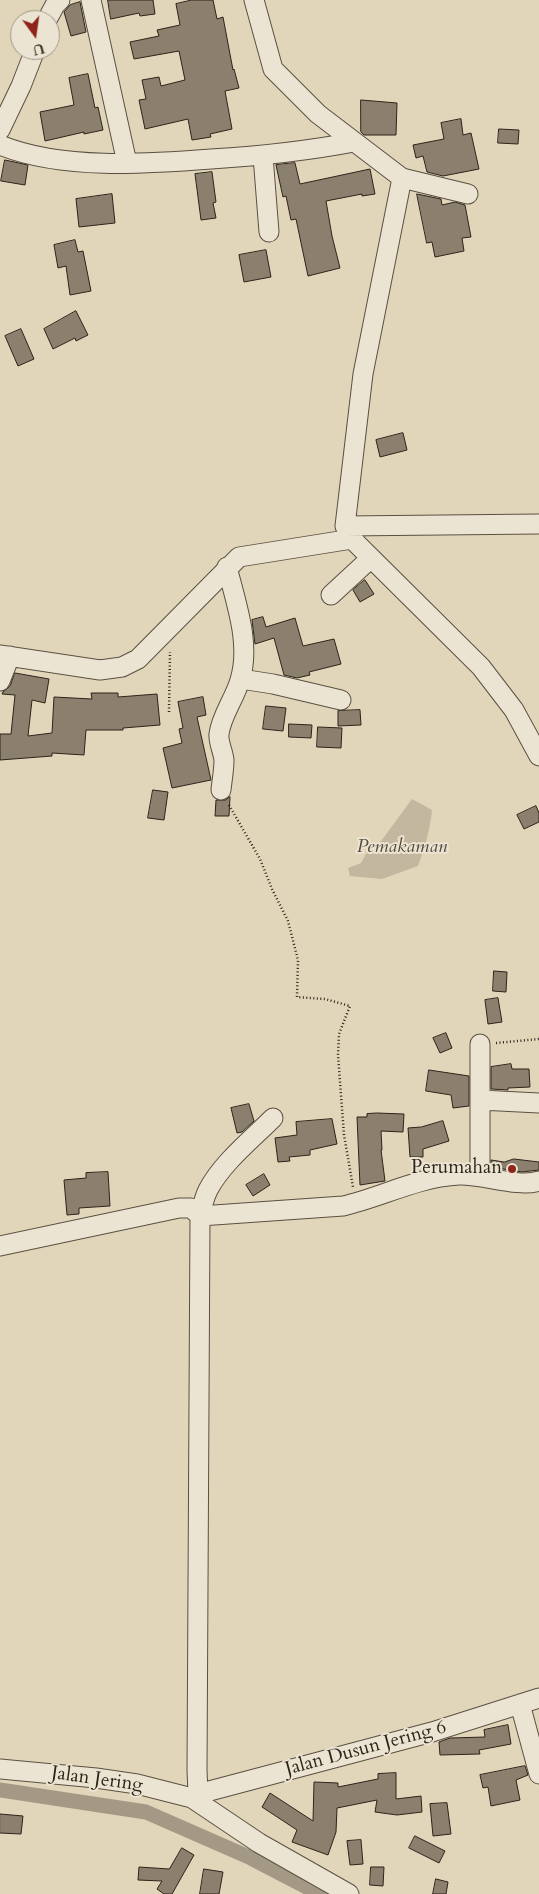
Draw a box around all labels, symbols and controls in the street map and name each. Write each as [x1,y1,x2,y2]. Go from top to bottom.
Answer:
north arrow [10,10,60,60]
text: U [31,38,46,60]
park label: Pemakaman [357,837,447,859]
place label: Perumahan [411,1158,502,1180]
marker: Perumahan [506,1163,518,1175]
street label: Jalan Dusun Jering 6 [283,1717,449,1781]
street label: Jalan Jering [50,1762,144,1798]

